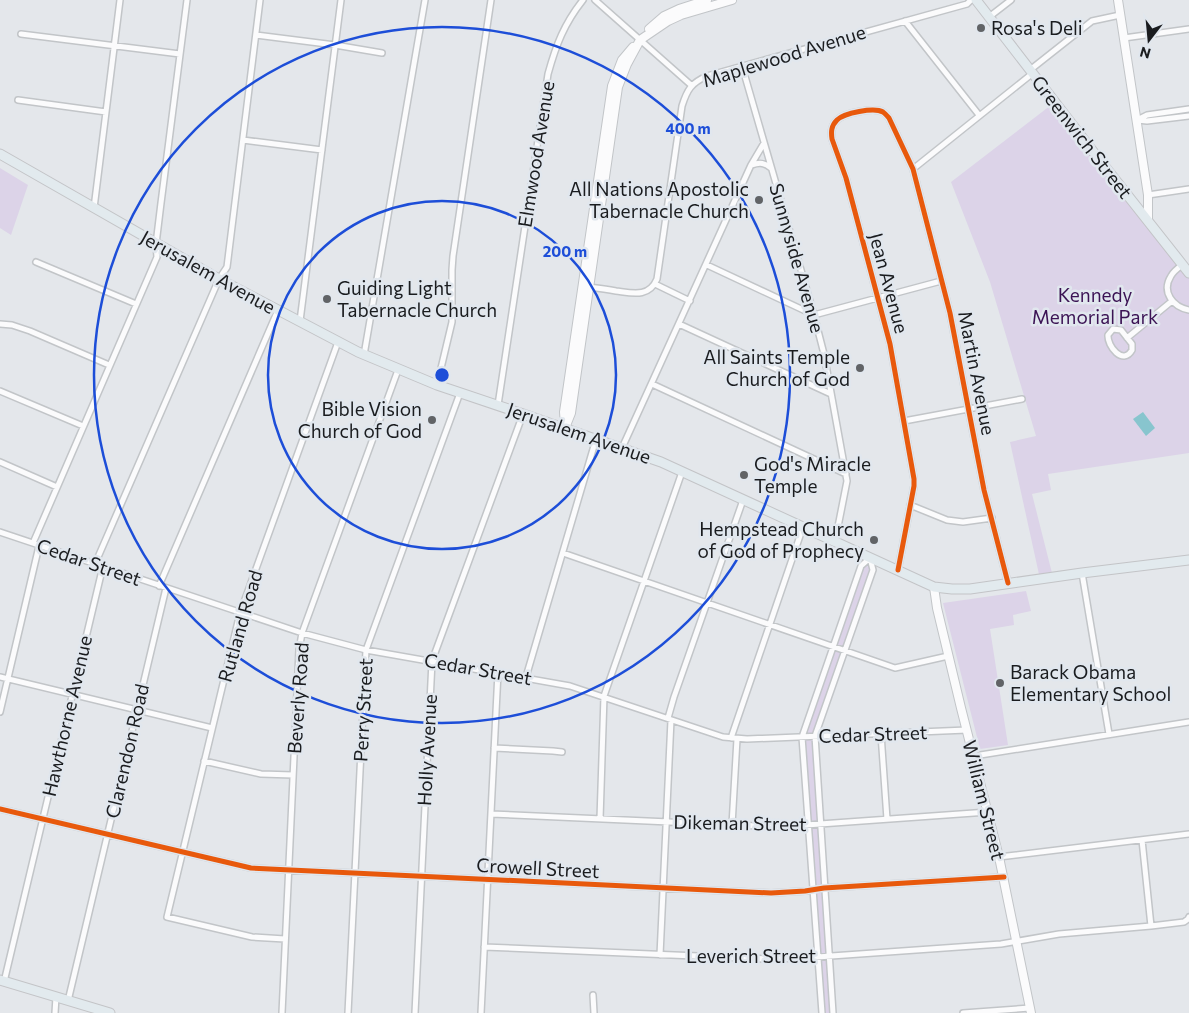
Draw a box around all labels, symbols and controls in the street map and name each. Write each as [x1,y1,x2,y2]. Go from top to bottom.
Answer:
north arrow [1124,15,1174,65]
place label: Rosa's Deli [991,16,1083,39]
street label: Maplewood Avenue [700,20,868,91]
marker: Rosa's Deli [975,22,987,34]
text: N [1138,43,1153,63]
street label: Greenwich Street [1027,71,1138,203]
street label: Elmwood Avenue [513,79,558,229]
text: 400 m [665,119,711,137]
place label: All Nations Apostolic Tabernacle Church [569,177,749,222]
street label: Sunnyside Avenue [765,180,830,335]
marker: All Nations Apostolic Tabernacle Church [753,194,765,206]
street label: Jerusalem Avenue [137,225,280,318]
street label: Jean Avenue [865,230,914,336]
text: 200 m [543,242,587,260]
place label: Guiding Light Tabernacle Church [337,276,497,321]
park label: Kennedy Memorial Park [1032,283,1158,328]
marker: Guiding Light Tabernacle Church [321,293,333,305]
street label: Martin Avenue [954,309,1001,437]
place label: All Saints Temple Church of God [703,345,850,390]
marker: All Saints Temple Church of God [854,362,866,374]
centre of rings [433,366,451,384]
place label: Bible Vision Church of God [298,397,422,442]
street label: Jerusalem Avenue [504,397,654,468]
marker: Bible Vision Church of God [426,414,438,426]
place label: God's Miracle Temple [754,452,871,497]
marker: God's Miracle Temple [738,469,750,481]
place label: Hempstead Church of God of Prophecy [697,517,864,562]
street label: Cedar Street [34,533,145,590]
marker: Hempstead Church of God of Prophecy [868,534,880,546]
street label: Rutland Road [213,567,267,685]
street label: Hawthorne Avenue [37,633,96,799]
street label: Beverly Road [282,641,313,755]
street label: Cedar Street [422,648,534,689]
street label: Perry Street [348,657,377,762]
place label: Barack Obama Elementary School [1010,660,1171,705]
marker: Barack Obama Elementary School [994,677,1006,689]
street label: Clarendon Road [100,681,153,820]
street label: Holly Avenue [412,693,441,807]
street label: Cedar Street [818,720,928,747]
street label: William Street [958,738,1011,862]
street label: Dikeman Street [673,810,807,835]
street label: Crowell Street [476,853,600,882]
street label: Leverich Street [686,944,816,967]

